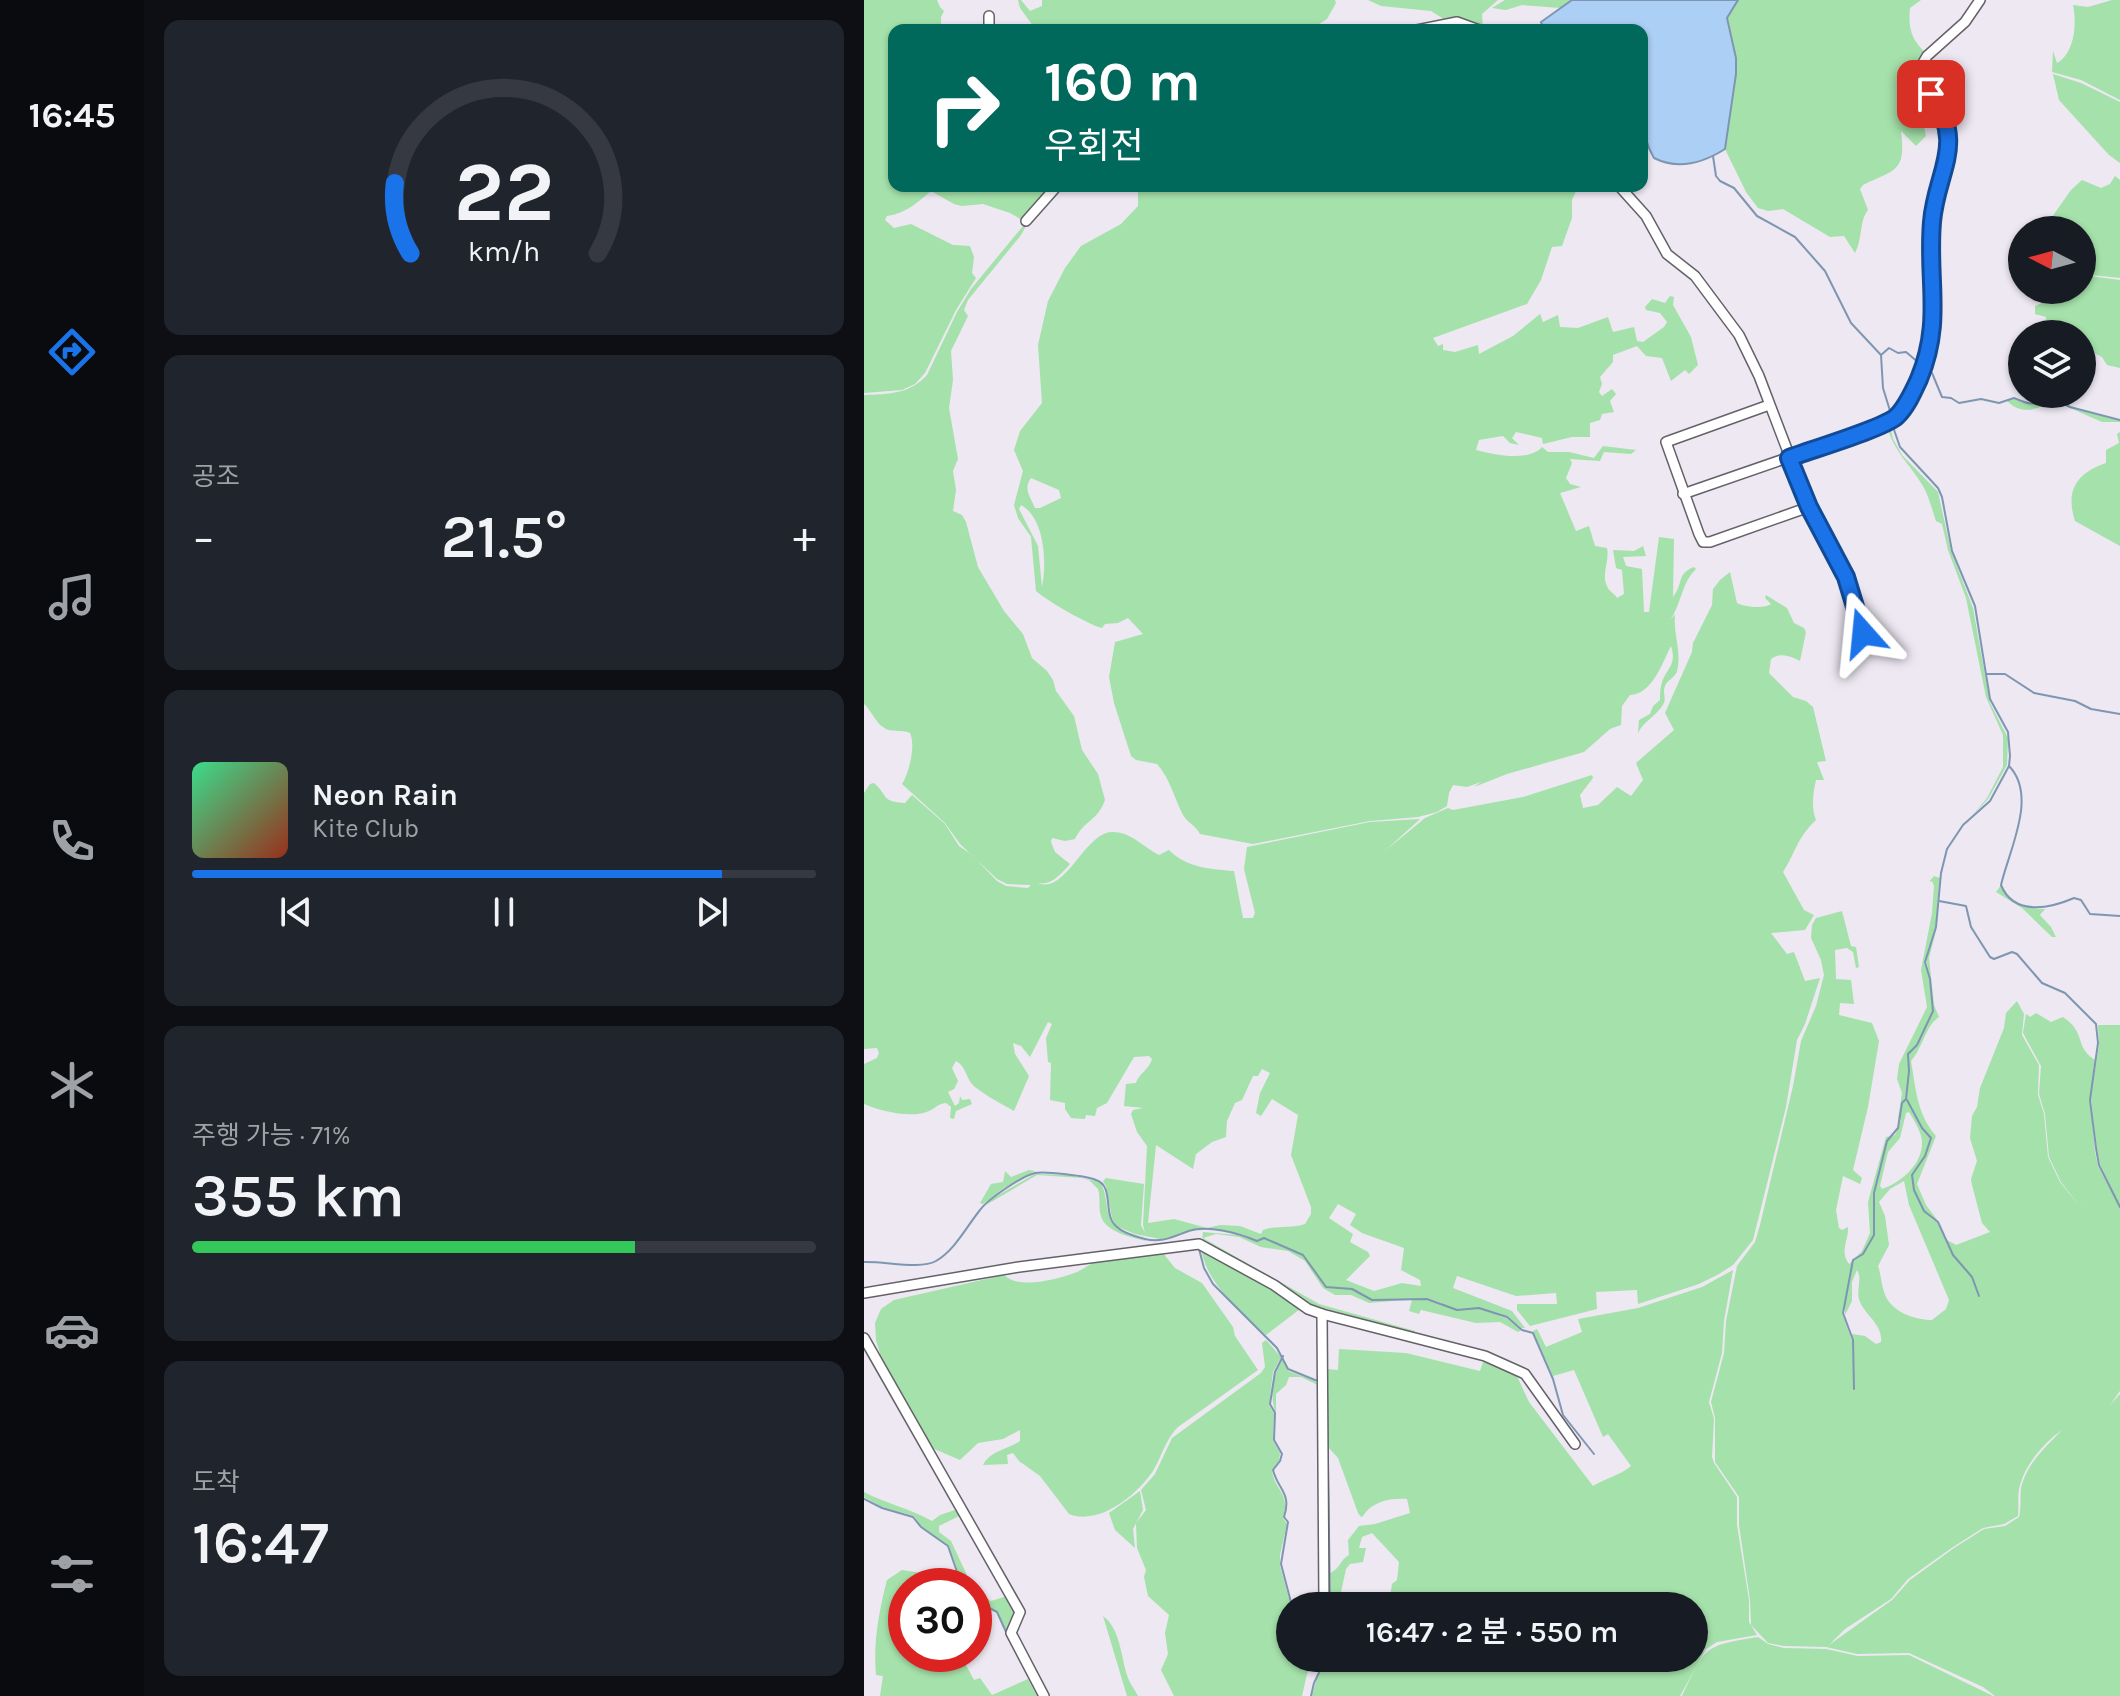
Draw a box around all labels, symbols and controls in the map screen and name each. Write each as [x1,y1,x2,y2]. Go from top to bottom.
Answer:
text: 160 m [1044,49,1201,114]
icon: right [912,56,1016,160]
pin [1897,60,1965,128]
icon: arrive [1909,72,1953,116]
text: 16:45 [29,94,115,136]
text: 우회전 [1044,125,1143,167]
text: 22 [454,143,554,240]
north arrow [2008,216,2096,304]
map controls [2008,216,2096,408]
text: km/h [468,235,540,268]
button: layers [2008,320,2096,408]
icon: directions [44,324,100,380]
text: 공조 [192,461,240,492]
text: 21.5° [441,502,567,572]
text: − [192,512,215,563]
text: + [793,512,816,563]
icon: music [44,569,100,625]
position arrow [1821,591,1905,675]
text: Neon Rain [312,777,458,813]
icon: phone [44,813,100,869]
text: Kite Club [312,813,419,844]
icon: previous [274,890,318,934]
icon: pause [482,890,526,934]
icon: next [690,890,734,934]
icon: climate [44,1057,100,1113]
text: 주행 가능 · 71% [192,1120,351,1151]
text: 355 km [192,1161,405,1231]
icon: car [44,1302,100,1358]
text: 도착 [192,1467,240,1498]
text: 16:47 [192,1508,329,1578]
icon: filters [44,1546,100,1602]
speed limit sign: 30 [888,1568,992,1672]
text: 16:47 · 2 분 · 550 m [1366,1614,1618,1650]

